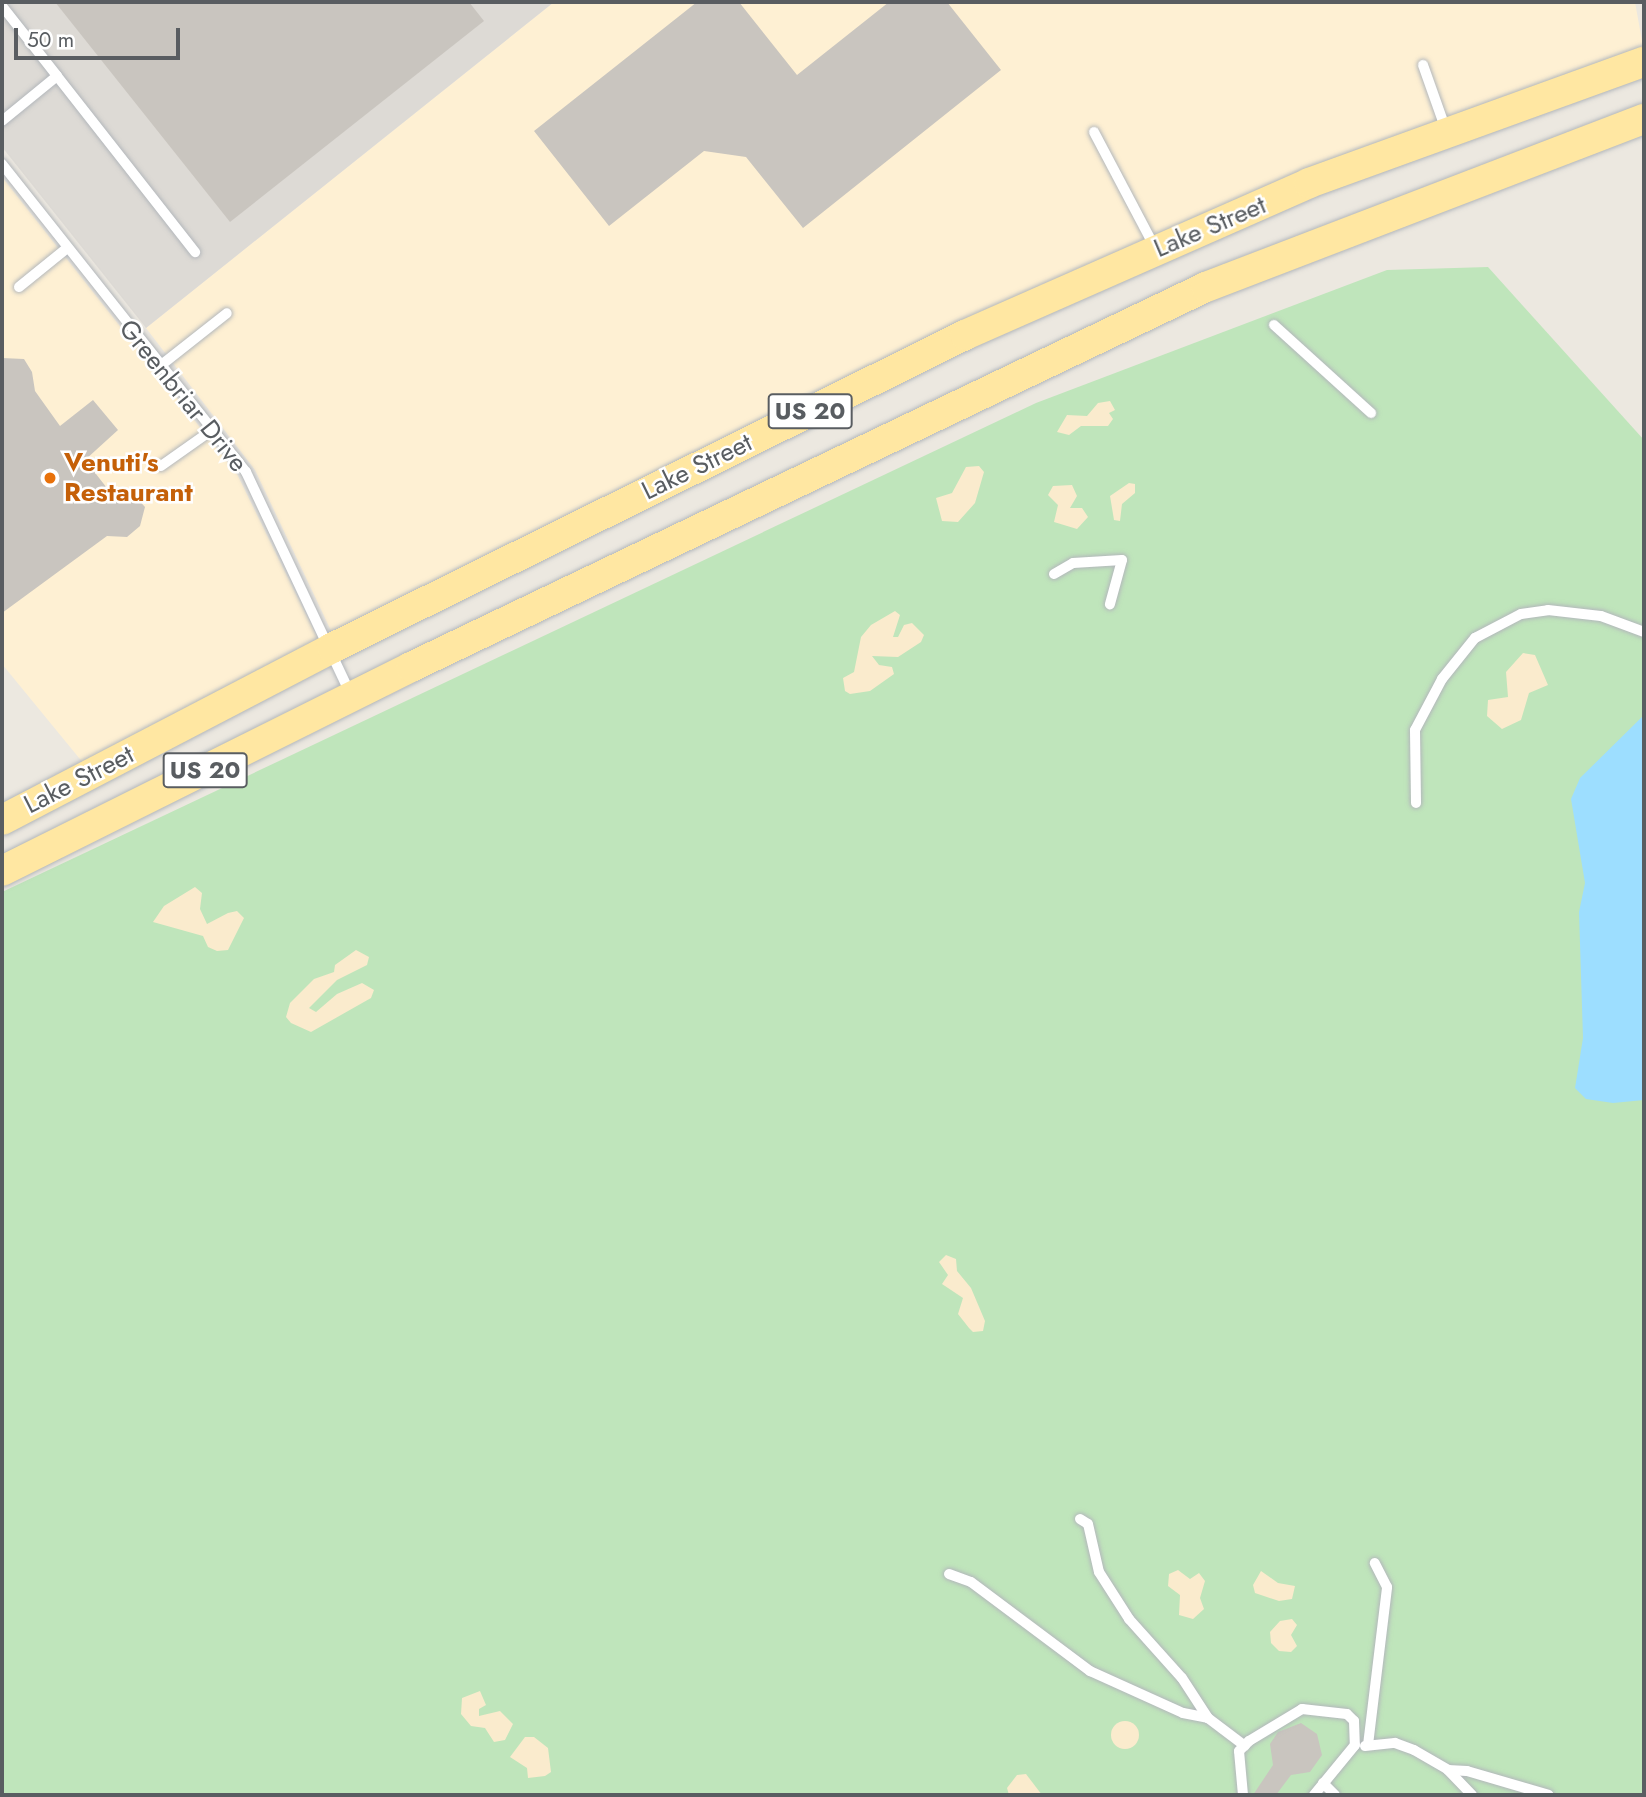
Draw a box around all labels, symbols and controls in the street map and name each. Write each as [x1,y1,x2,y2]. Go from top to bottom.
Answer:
scale bar [18,14,184,58]
text: 50 m [27,25,74,55]
street label: Lake Street [1149,189,1271,265]
street label: Greenbriar Drive [112,314,254,478]
road number: US 20 [766,390,854,432]
street label: Lake Street [637,427,757,507]
place label: Venuti's Restaurant [64,447,193,508]
marker: Venuti's Restaurant [42,470,58,486]
street label: Lake Street [19,739,139,821]
road number: US 20 [161,750,249,790]

